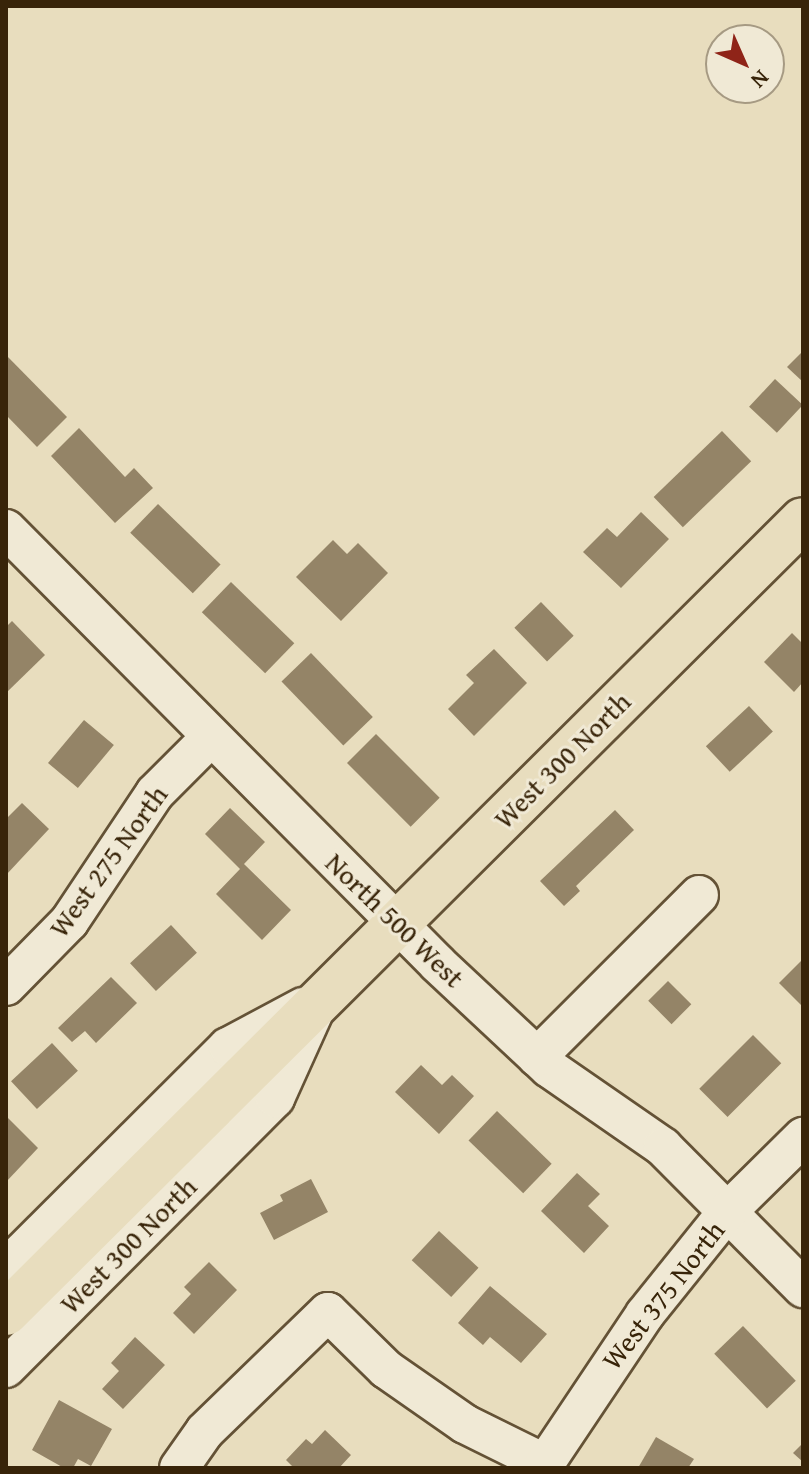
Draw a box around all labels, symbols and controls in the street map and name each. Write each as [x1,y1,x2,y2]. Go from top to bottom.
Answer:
north arrow [705,24,785,104]
text: N [744,63,777,96]
street label: West 300 North [487,685,637,835]
street label: West 275 North [42,779,174,943]
street label: North 500 West [319,846,471,994]
street label: West 300 North [53,1170,203,1320]
street label: West 375 North [595,1214,731,1376]

